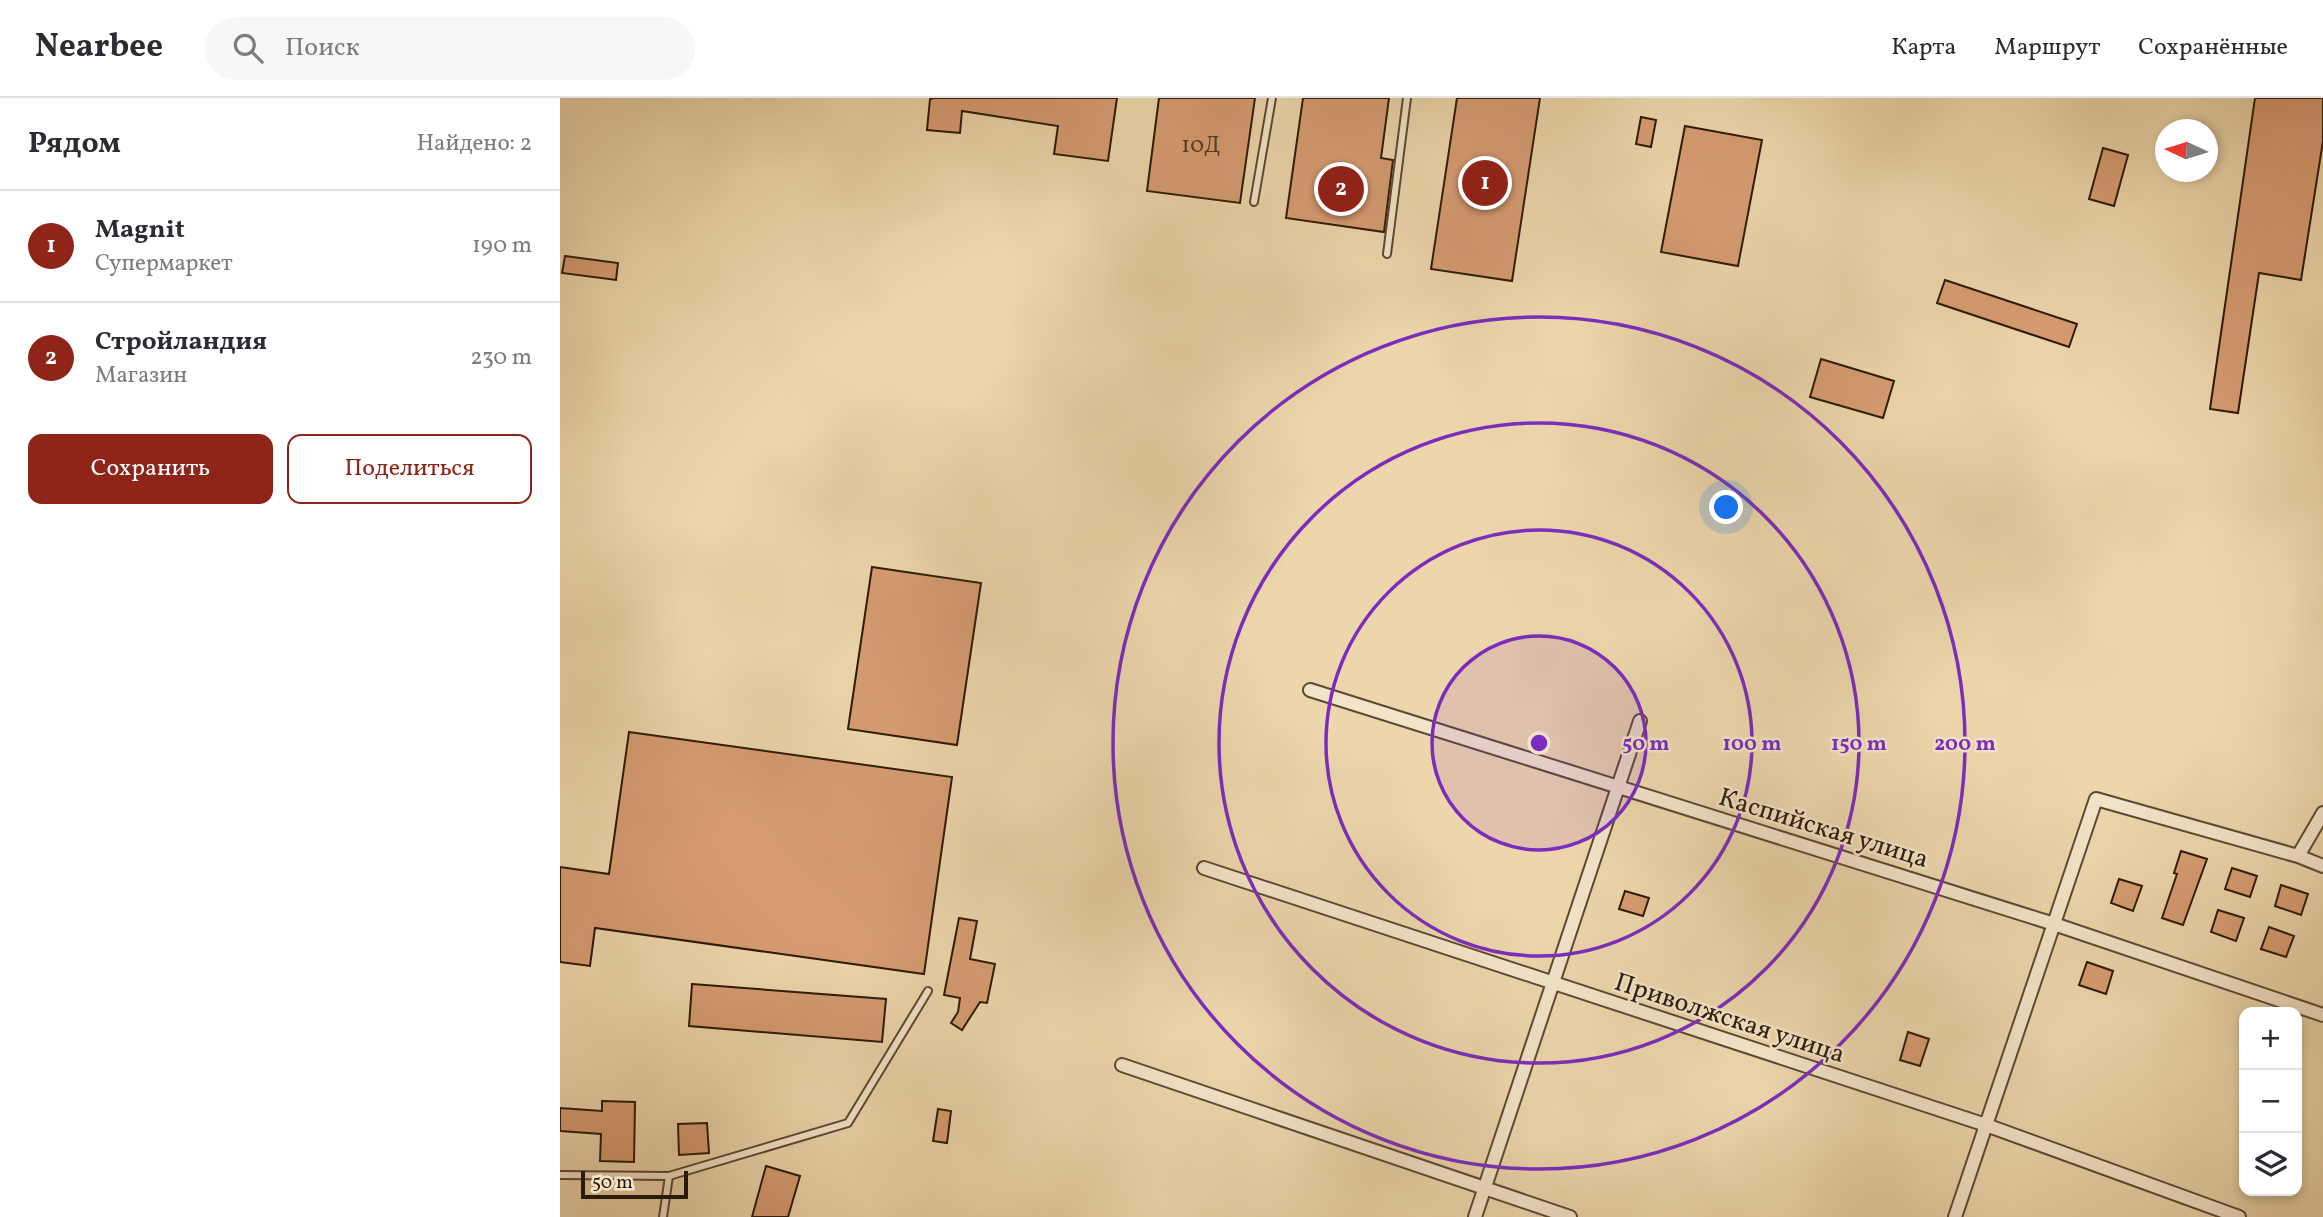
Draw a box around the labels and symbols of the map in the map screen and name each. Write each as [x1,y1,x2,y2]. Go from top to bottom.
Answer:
north arrow [2155,119,2218,182]
house number: 10Д [1181,130,1221,162]
pin: 1 [1462,157,1508,209]
pin: 2 [1318,163,1364,215]
your location [1709,490,1743,524]
text: 50 m [1622,730,1670,759]
text: 100 m [1722,730,1782,759]
text: 150 m [1831,730,1887,759]
text: 200 m [1934,730,1996,759]
centre of rings [1527,731,1551,755]
street label: Каспийская улица [1714,780,1933,878]
street label: Приволжская улица [1610,965,1849,1073]
scale bar [581,1168,688,1200]

